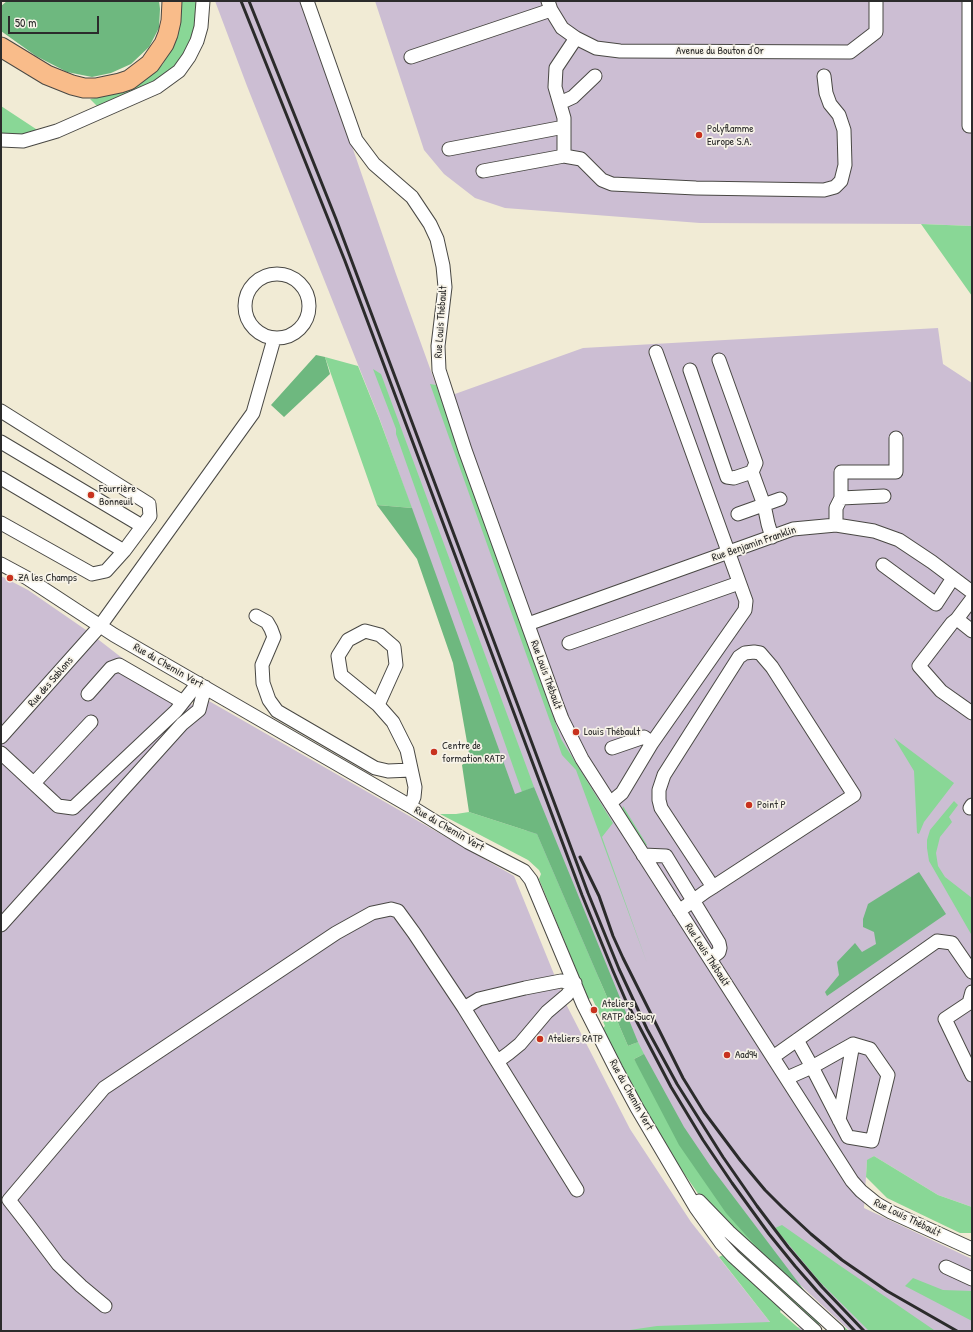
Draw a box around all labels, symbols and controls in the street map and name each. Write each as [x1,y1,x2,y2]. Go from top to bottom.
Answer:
scale bar [10,8,101,34]
text: 50 m [15,14,36,31]
street label: Avenue du Bouton d'Or [676,44,764,58]
place label: Polyflamme Europe S.A. [707,122,754,148]
marker: Polyflamme Europe S.A. [694,130,704,140]
street label: Rue Louis Thébault [432,285,450,359]
place label: Fourrière Bonneuil [99,482,136,508]
marker: Fourrière Bonneuil [86,490,96,500]
street label: Rue Benjamin Franklin [710,523,798,565]
place label: ZA les Champs [18,571,77,585]
marker: ZA les Champs [5,573,15,583]
street label: Rue Louis Thébault [527,639,565,711]
street label: Rue du Chemin Vert [131,641,205,691]
street label: Rue des Sablons [26,654,76,710]
place label: Louis Thébault [584,725,640,739]
marker: Louis Thébault [571,727,581,737]
place label: Centre de formation RATP [442,739,505,765]
marker: Centre de formation RATP [429,747,439,757]
place label: Point P [757,798,786,812]
marker: Point P [744,800,754,810]
street label: Rue du Chemin Vert [412,804,486,854]
street label: Rue Louis Thébault [682,921,732,989]
place label: Ateliers RATP de Sucy [602,997,655,1023]
marker: Ateliers RATP de Sucy [589,1005,599,1015]
place label: Ateliers RATP [548,1032,603,1046]
marker: Ateliers RATP [535,1034,545,1044]
place label: Aad94 [735,1048,757,1062]
marker: Aad94 [722,1050,732,1060]
street label: Rue du Chemin Vert [606,1057,656,1133]
street label: Rue Louis Thébault [872,1196,942,1240]

